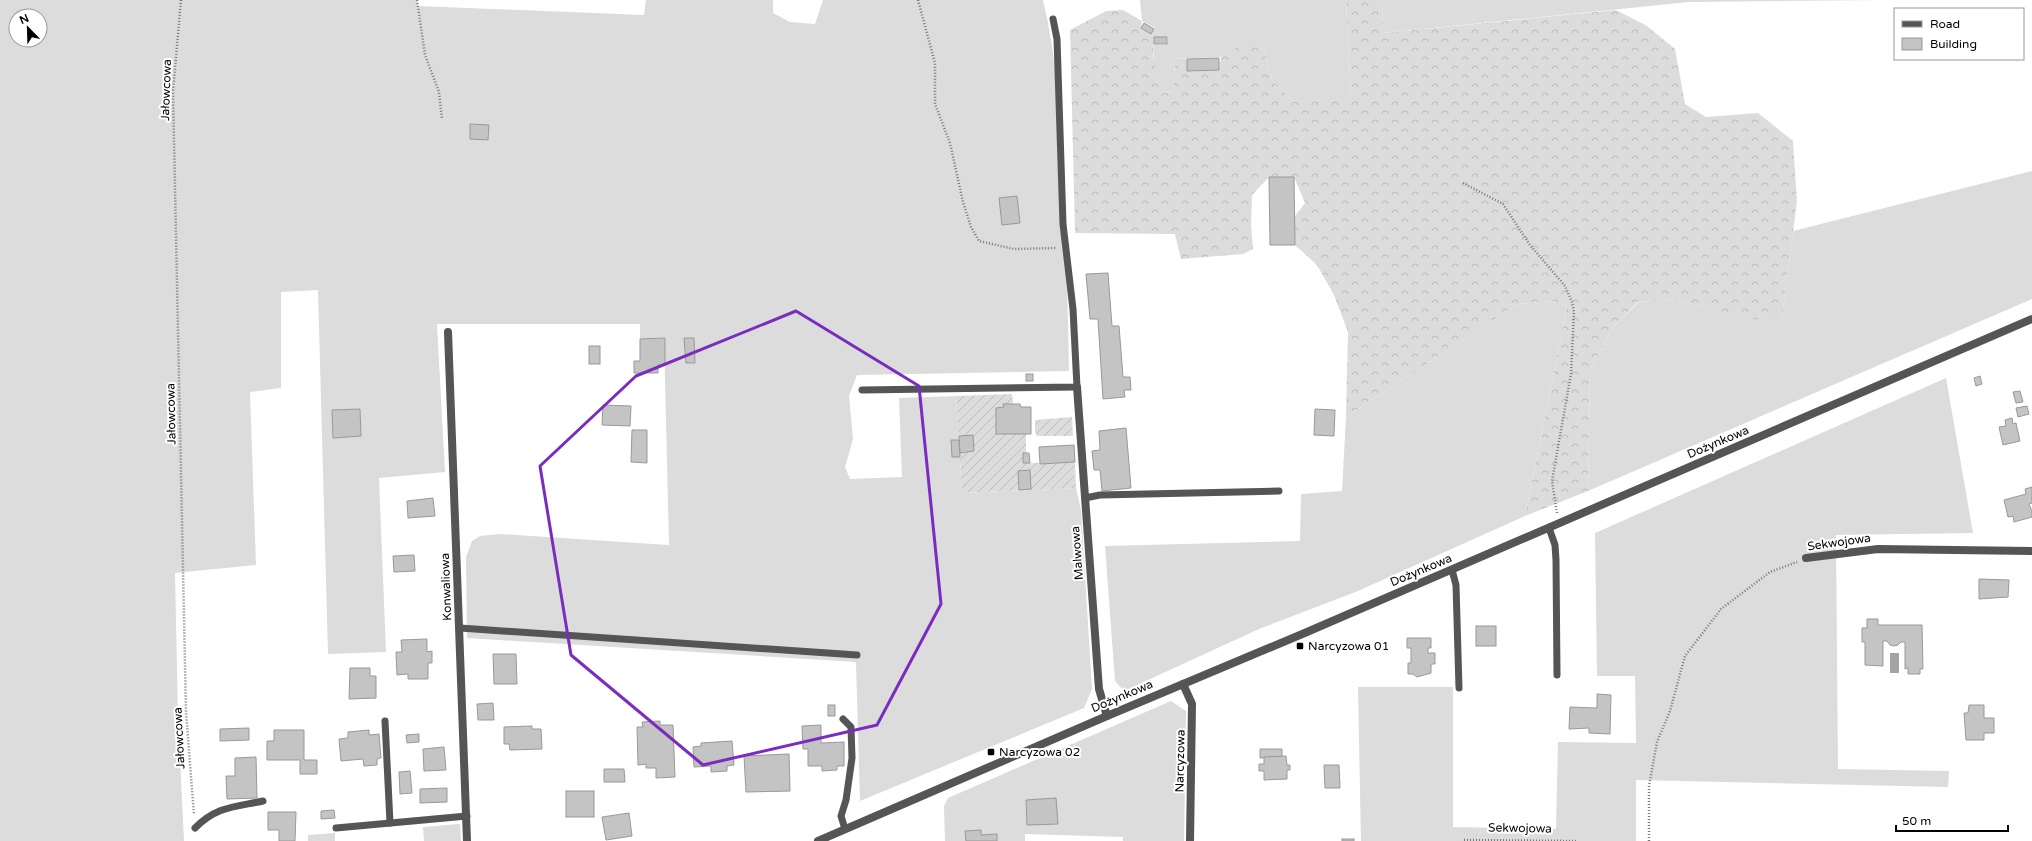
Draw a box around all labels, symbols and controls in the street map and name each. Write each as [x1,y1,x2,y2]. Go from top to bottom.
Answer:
north arrow [8,8,48,48]
legend [1894,8,2024,60]
text: N [18,12,31,27]
text: Road [1930,17,1960,31]
text: Building [1930,37,1977,51]
street label: Jałowcowa [158,59,174,121]
street label: Jałowcowa [163,383,179,445]
street label: Dożynkowa [1685,423,1751,461]
street label: Malwowa [1068,526,1086,580]
street label: Sekwojowa [1806,531,1872,553]
street label: Dożynkowa [1388,551,1454,589]
street label: Konwaliowa [438,553,454,621]
place label: Narcyzowa 01 [1308,639,1389,653]
marker: Narcyzowa 01 [1295,641,1305,651]
street label: Dożynkowa [1089,677,1155,715]
street label: Jałowcowa [170,707,188,769]
street label: Narcyzowa [1172,729,1188,793]
place label: Narcyzowa 02 [999,745,1080,759]
marker: Narcyzowa 02 [986,747,996,757]
scale bar [1896,807,2008,833]
text: 50 m [1902,814,1931,828]
street label: Sekwojowa [1488,820,1552,836]

